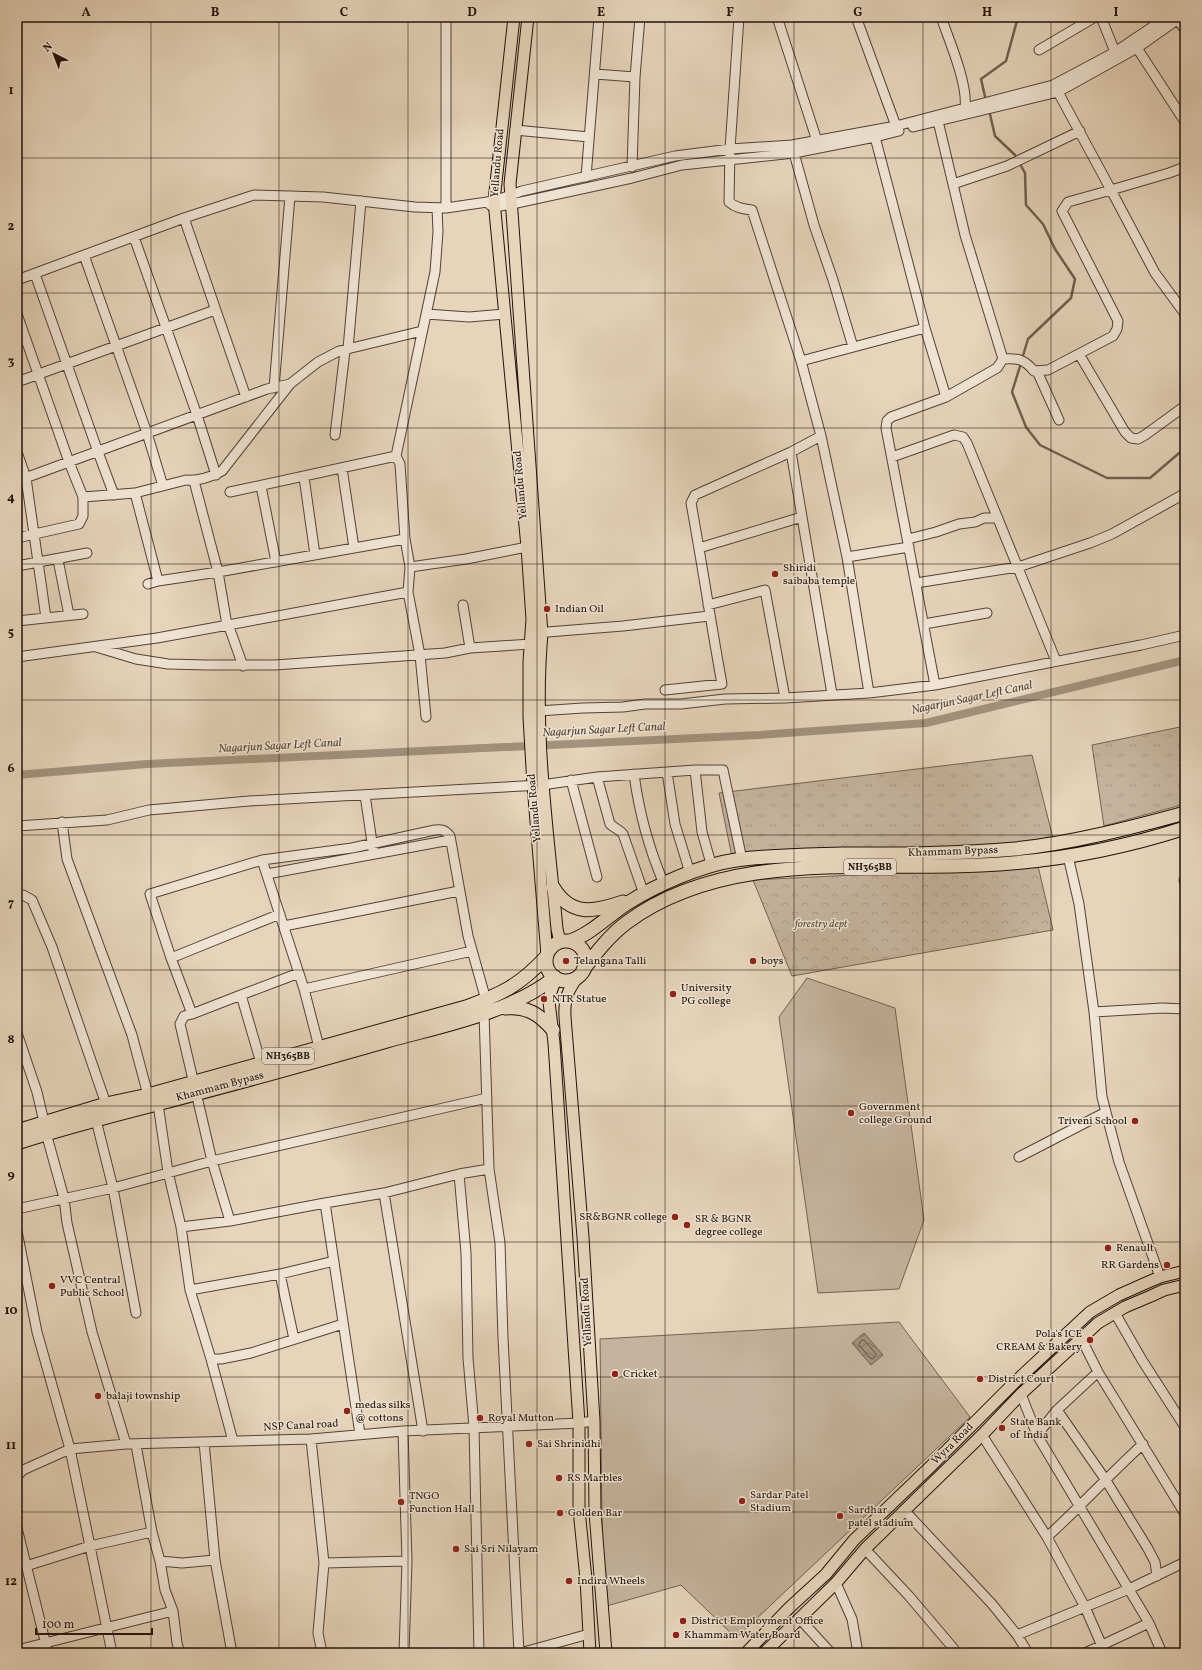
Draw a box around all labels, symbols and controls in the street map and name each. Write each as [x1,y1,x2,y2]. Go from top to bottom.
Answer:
text: A [81,4,91,22]
text: B [211,4,220,22]
text: C [340,4,348,22]
text: D [467,4,477,22]
text: E [597,4,605,22]
text: F [726,4,734,22]
text: G [853,4,863,22]
text: H [982,4,992,22]
text: I [1114,4,1119,22]
north arrow [34,34,74,74]
text: N [40,39,56,56]
text: 1 [8,82,14,100]
street label: Yellandu Road [488,128,508,198]
text: 2 [8,218,15,236]
text: 3 [8,353,15,371]
street label: Yellandu Road [511,450,531,520]
text: 4 [7,489,15,507]
place label: Shiridi saibaba temple [783,561,855,589]
marker: Shiridi saibaba temple [770,569,780,579]
place label: Indian Oil [555,602,604,617]
marker: Indian Oil [542,604,552,614]
text: 5 [8,624,14,642]
water label: Nagarjun Sagar Left Canal [910,677,1034,719]
water label: Nagarjun Sagar Left Canal [542,719,666,741]
water label: Nagarjun Sagar Left Canal [218,735,342,757]
text: 6 [7,760,15,778]
street label: Yellandu Road [525,773,545,843]
street label: Khammam Bypass [908,843,999,861]
road number: NH365BB [844,859,896,875]
text: 7 [8,895,14,913]
park label: forestry dept [793,917,848,932]
place label: Telangana Talli [574,954,646,969]
place label: boys [761,954,784,969]
marker: Telangana Talli [561,956,571,966]
marker: boys [748,956,758,966]
place label: University PG college [681,981,732,1009]
marker: University PG college [668,989,678,999]
place label: NTR Statue [552,992,607,1007]
marker: NTR Statue [539,994,549,1004]
text: 8 [7,1031,15,1049]
road number: NH365BB [262,1048,314,1064]
street label: Khammam Bypass [174,1068,266,1106]
place label: Government college Ground [859,1100,932,1128]
marker: Government college Ground [846,1108,856,1118]
place label: Triveni School [1058,1114,1127,1129]
marker: Triveni School [1130,1116,1140,1126]
text: 9 [7,1166,15,1184]
place label: SR&BGNR college [579,1210,667,1225]
marker: SR&BGNR college [670,1212,680,1222]
place label: SR & BGNR degree college [695,1212,763,1240]
marker: SR & BGNR degree college [682,1220,692,1230]
place label: Renault [1116,1241,1154,1256]
marker: Renault [1103,1243,1113,1253]
place label: RR Gardens [1101,1258,1159,1273]
marker: RR Gardens [1162,1260,1172,1270]
place label: VVC Central Public School [60,1273,124,1301]
street label: Yellandu Road [578,1277,596,1347]
marker: VVC Central Public School [47,1281,57,1291]
text: 10 [4,1302,18,1320]
place label: Pola's ICE CREAM & Bakery [996,1327,1082,1355]
marker: Pola's ICE CREAM & Bakery [1085,1335,1095,1345]
place label: Cricket [623,1367,658,1382]
marker: Cricket [610,1369,620,1379]
place label: District Court [988,1372,1055,1387]
marker: District Court [975,1374,985,1384]
place label: balaji township [106,1389,180,1404]
marker: balaji township [93,1391,103,1401]
place label: medas silks @ cottons [355,1398,411,1426]
marker: medas silks @ cottons [342,1406,352,1416]
place label: Royal Mutton [488,1411,555,1426]
marker: Royal Mutton [475,1413,485,1423]
place label: State Bank of India [1010,1415,1061,1443]
street label: NSP Canal road [263,1417,339,1435]
street label: Wyra Road [929,1420,977,1468]
marker: State Bank of India [997,1423,1007,1433]
text: 11 [6,1437,16,1455]
place label: Sai Shrinidhi [537,1437,601,1452]
marker: Sai Shrinidhi [524,1439,534,1449]
place label: RS Marbles [567,1471,623,1486]
marker: RS Marbles [554,1473,564,1483]
place label: Sardar Patel Stadium [750,1488,809,1516]
place label: TNGO Function Hall [409,1489,475,1517]
marker: Sardar Patel Stadium [737,1496,747,1506]
marker: TNGO Function Hall [396,1497,406,1507]
place label: Sardhar patel stadium [848,1503,914,1531]
place label: Golden Bar [568,1506,623,1521]
marker: Golden Bar [555,1508,565,1518]
marker: Sardhar patel stadium [835,1511,845,1521]
place label: Sai Sri Nilayam [464,1542,539,1557]
marker: Sai Sri Nilayam [451,1544,461,1554]
text: 12 [5,1573,17,1591]
place label: Indira Wheels [577,1574,645,1589]
marker: Indira Wheels [564,1576,574,1586]
scale bar [36,1610,152,1636]
place label: District Employment Office [691,1614,824,1629]
marker: District Employment Office [678,1616,688,1626]
text: 100 m [42,1617,75,1633]
place label: Khammam Water Board [684,1628,800,1643]
marker: Khammam Water Board [671,1630,681,1640]

